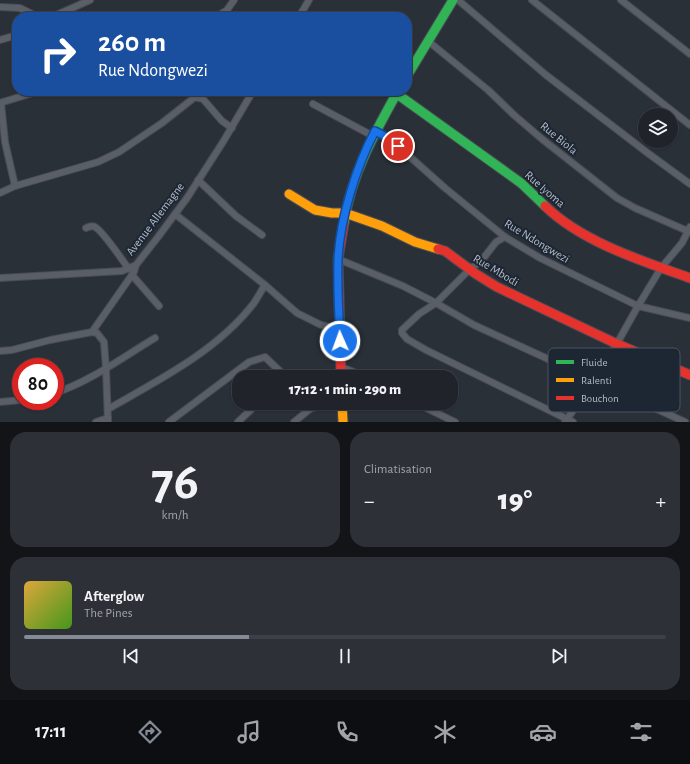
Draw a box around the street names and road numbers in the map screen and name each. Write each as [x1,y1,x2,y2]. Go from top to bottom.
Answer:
street label: Rue Biola [538,120,580,157]
street label: Rue Iyoma [522,168,568,211]
street label: Avenue Allemagne [124,180,186,258]
street label: Rue Ndongwezi [502,217,572,265]
street label: Rue Mbodi [471,252,521,288]

